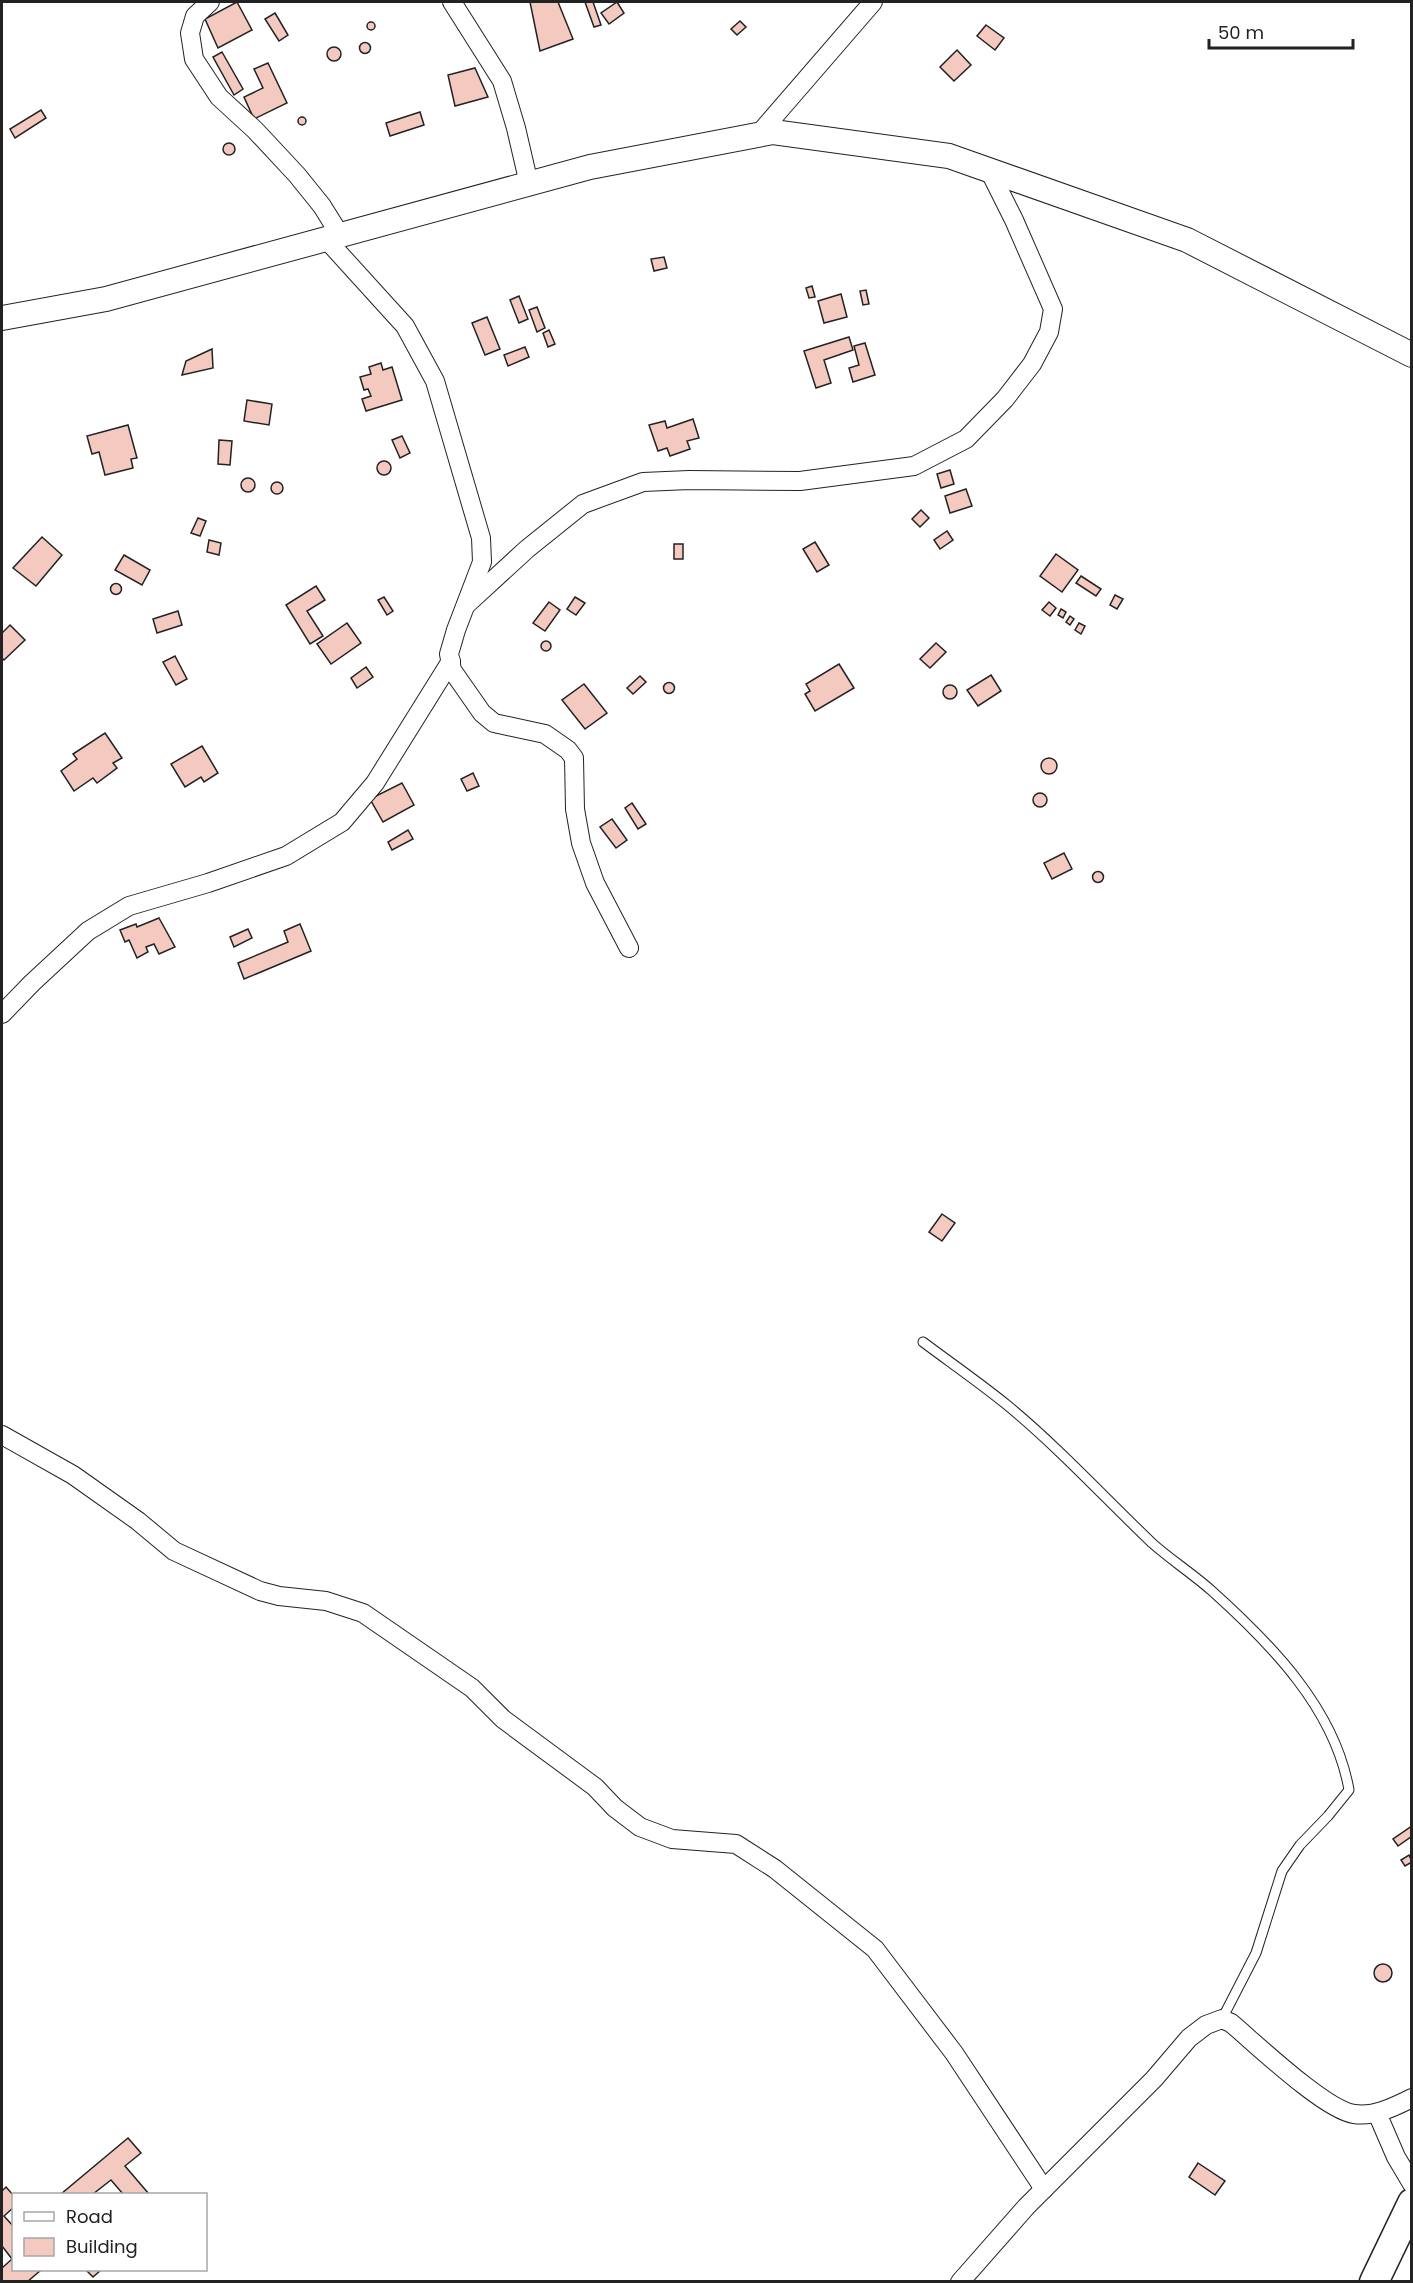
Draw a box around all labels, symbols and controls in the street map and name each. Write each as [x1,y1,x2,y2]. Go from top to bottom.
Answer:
scale bar [1209,12,1353,50]
text: 50 m [1218,20,1264,45]
legend [12,2193,207,2271]
text: Road [66,2204,113,2229]
text: Building [66,2234,138,2259]

